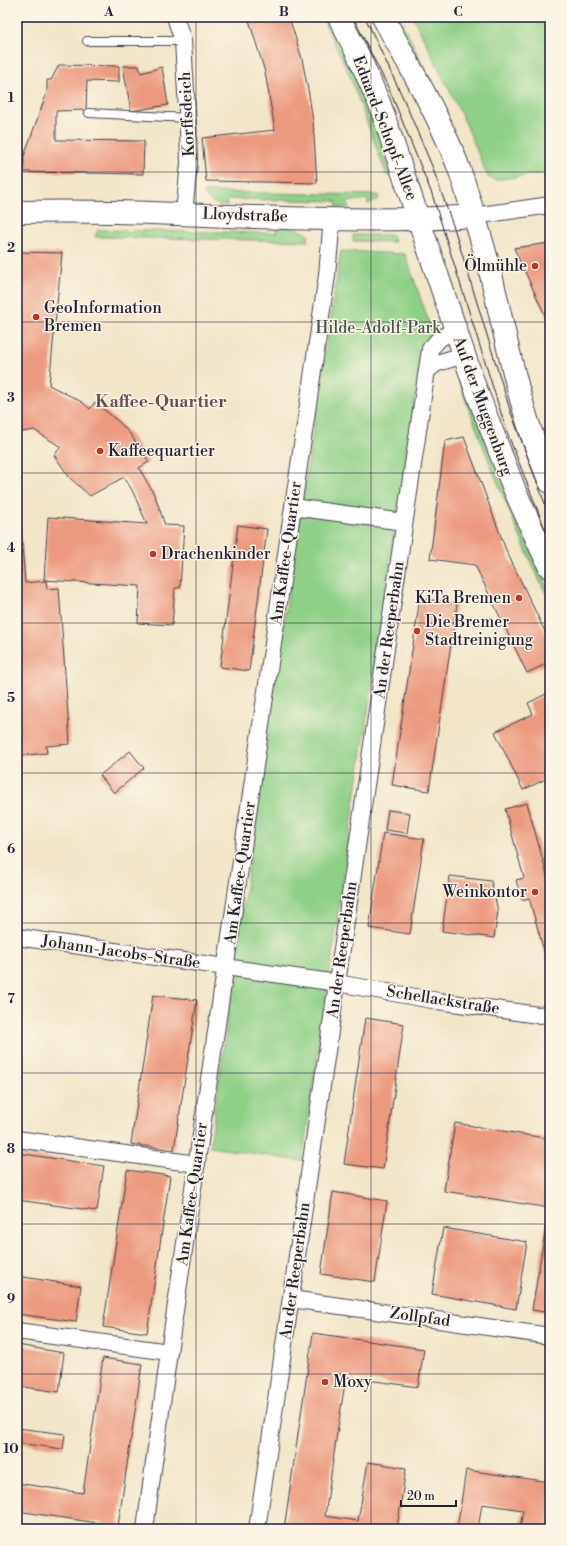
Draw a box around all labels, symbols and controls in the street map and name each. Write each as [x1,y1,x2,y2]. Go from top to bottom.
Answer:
text: A [103,4,114,20]
text: B [279,4,289,20]
text: C [453,4,463,20]
street label: Eduard-Schopf-Allee [348,53,422,203]
street label: Korffsdeich [175,70,199,157]
text: 1 [8,90,15,106]
street label: Lloydstraße [202,204,288,226]
text: 2 [7,240,15,256]
place label: Ölmühle [464,254,527,276]
marker: Ölmühle [530,261,540,271]
place label: GeoInformation Bremen [43,298,162,336]
marker: GeoInformation Bremen [31,312,41,322]
park label: Hilde-Adolf-Park [315,318,442,338]
street label: Auf der Muggenburg [448,333,518,479]
text: 3 [7,390,15,406]
district label: Kaffee-Quartier [95,391,227,413]
place label: Kaffeequartier [108,441,215,461]
marker: Kaffeequartier [95,446,105,456]
street label: Am Kaffee-Quartier [266,480,306,627]
text: 4 [7,540,16,556]
place label: Drachenkinder [161,544,271,564]
marker: Drachenkinder [148,549,158,559]
street label: An der Reeperbahn [369,559,409,701]
place label: KiTa Bremen [415,588,511,608]
marker: KiTa Bremen [514,593,524,603]
place label: Die Bremer Stadtreinigung [425,612,534,650]
marker: Die Bremer Stadtreinigung [412,626,422,636]
text: 5 [7,690,15,706]
street label: Am Kaffee-Quartier [220,800,260,947]
text: 6 [7,841,15,857]
street label: An der Reeperbahn [322,879,362,1021]
place label: Weinkontor [442,882,527,902]
marker: Weinkontor [530,887,540,897]
street label: Johann-Jacobs-Straße [39,931,202,973]
street label: Schellackstraße [385,981,501,1019]
text: 7 [7,991,15,1007]
street label: Am Kaffee-Quartier [172,1121,212,1268]
text: 8 [7,1141,15,1157]
street label: An der Reeperbahn [275,1200,315,1342]
text: 9 [7,1291,15,1307]
street label: Zollpfad [388,1303,452,1331]
place label: Moxy [333,1372,372,1392]
marker: Moxy [320,1377,330,1387]
text: 10 [3,1441,19,1457]
scale bar [401,1482,456,1508]
text: 20 m [407,1489,435,1504]

